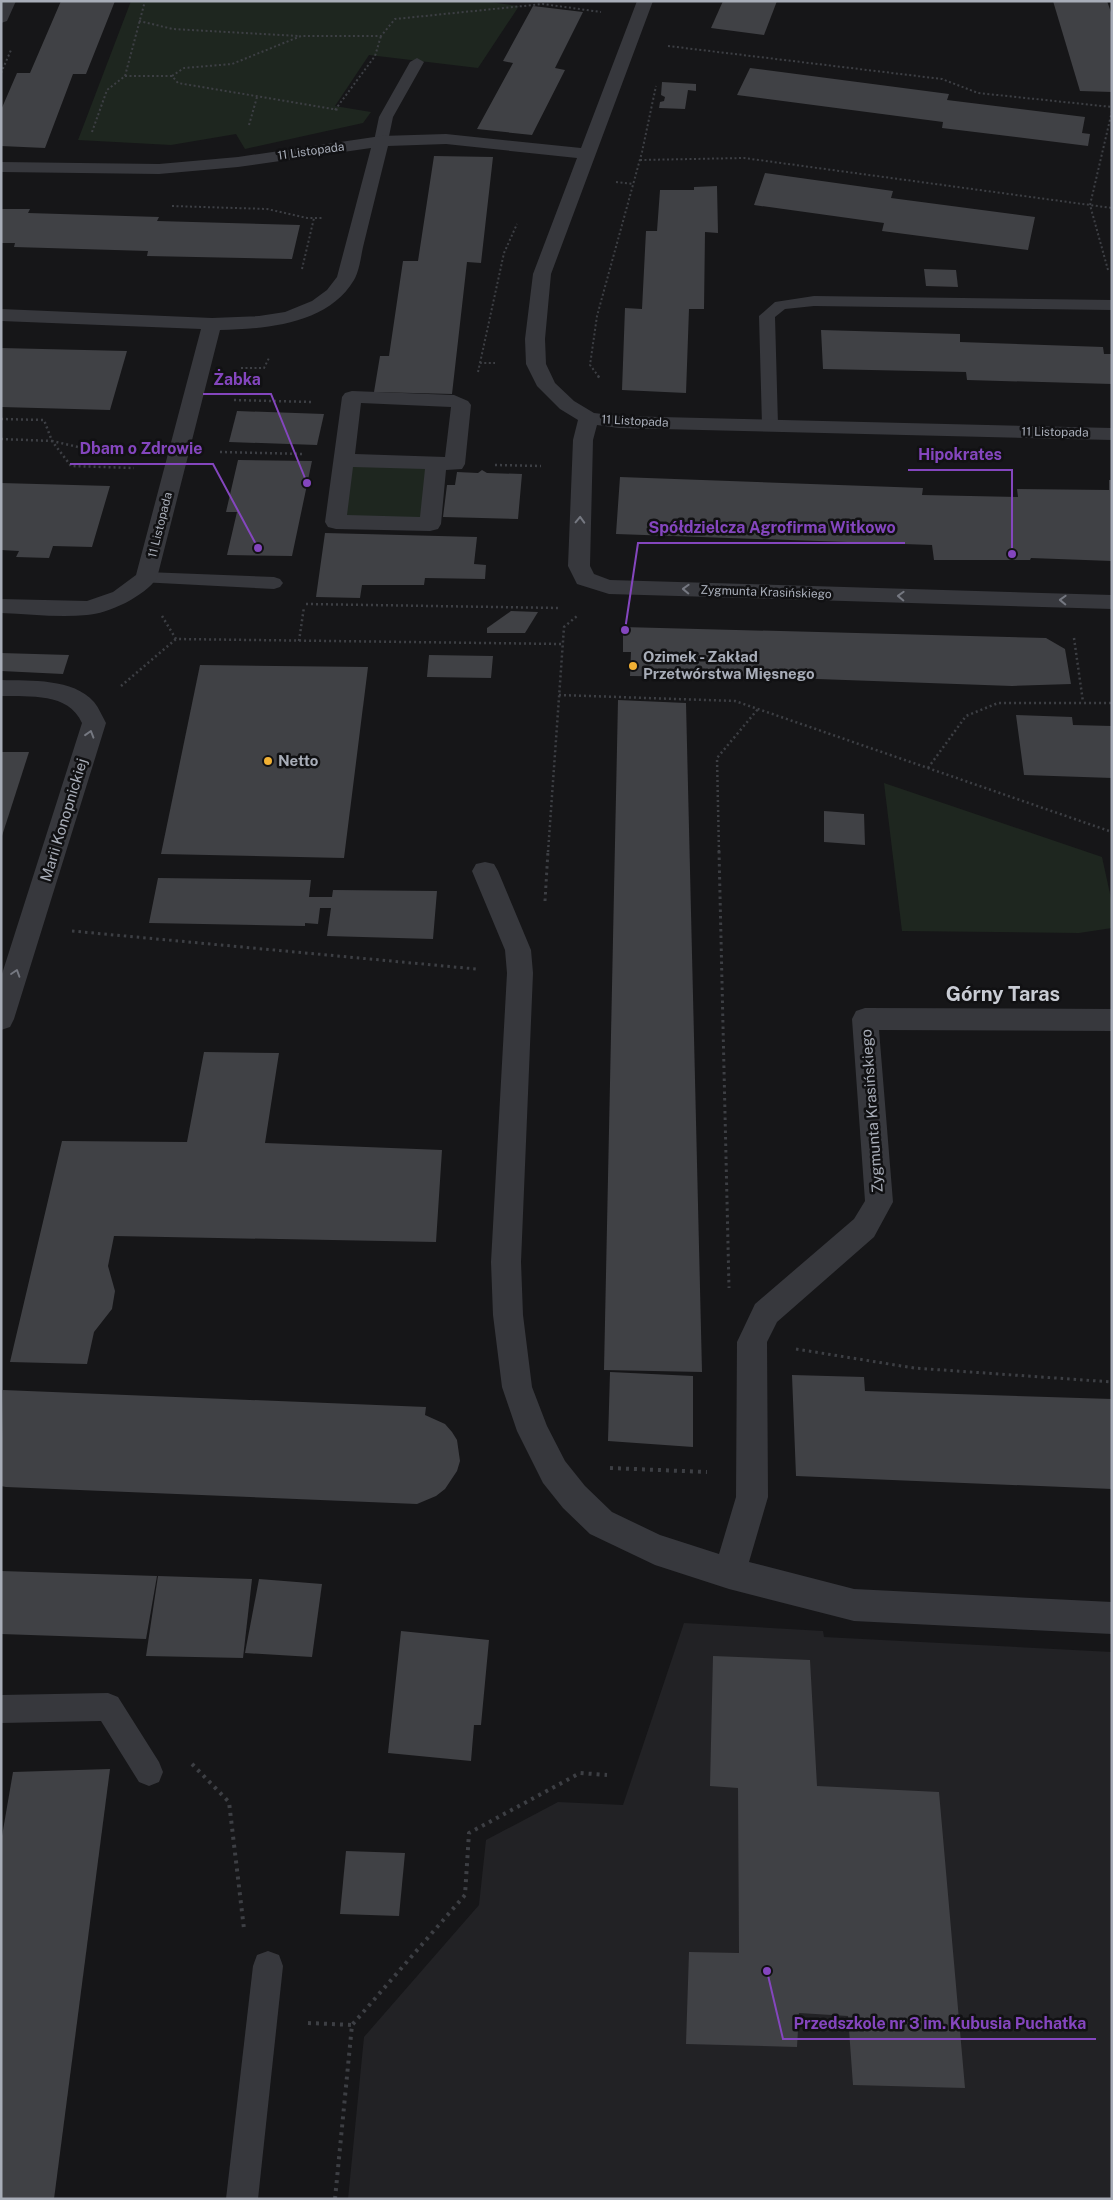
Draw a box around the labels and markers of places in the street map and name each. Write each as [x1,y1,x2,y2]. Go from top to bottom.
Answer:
callout: Żabka [203,363,271,394]
callout: Dbam o Zdrowie [70,433,213,464]
callout: Hipokrates [908,439,1012,470]
callout: Spółdzielcza Agrofirma Witkowo [638,512,905,543]
place label: Ozimek - Zakład Przetwórstwa Mięsnego [643,648,815,682]
marker: Ozimek - Zakład Przetwórstwa Mięsnego [627,660,639,672]
place label: Netto [278,752,319,769]
marker: Netto [262,755,274,767]
callout: Przedszkole nr 3 im. Kubusia Puchatka [783,2008,1096,2039]

